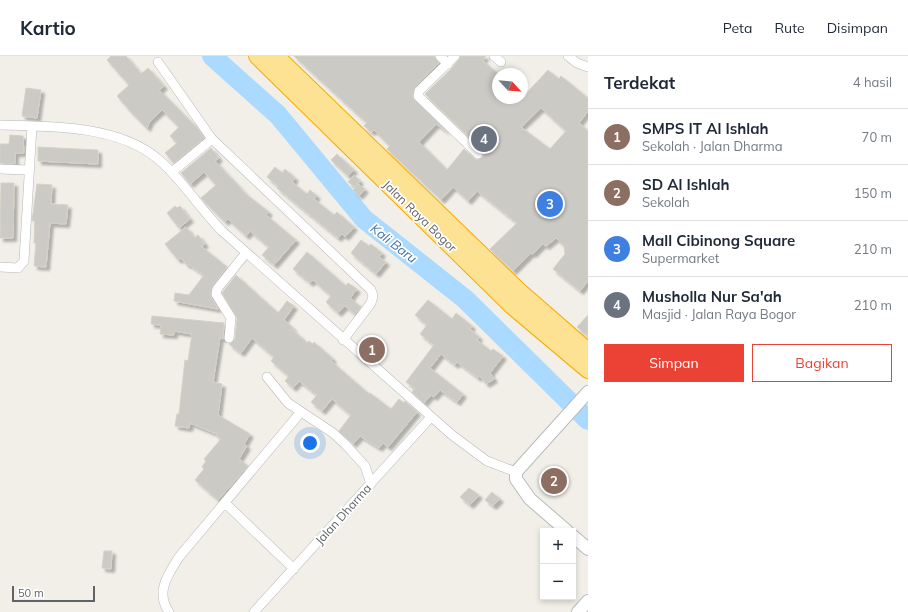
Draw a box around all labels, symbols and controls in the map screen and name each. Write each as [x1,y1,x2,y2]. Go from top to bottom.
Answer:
text: Kartio [20,16,76,40]
text: Peta [723,19,752,37]
text: Rute [774,19,805,37]
text: Disimpan [827,19,888,37]
north arrow [492,68,528,104]
text: Terdekat [604,72,675,93]
text: 4 hasil [853,74,892,90]
text: SMPS IT Al Ishlah [642,119,769,138]
pin: 4 [471,124,497,154]
text: 1 [613,129,621,145]
text: 70 m [862,129,892,145]
text: Sekolah · Jalan Dharma [642,138,782,154]
text: SD Al Ishlah [642,175,730,194]
street label: Jalan Raya Bogor [380,177,460,255]
text: 2 [613,185,621,201]
text: 150 m [854,185,892,201]
pin: 3 [537,189,563,219]
text: Sekolah [642,194,690,210]
water label: Kali Baru [368,220,420,266]
text: Mall Cibinong Square [642,231,795,250]
text: 3 [613,241,621,257]
text: 210 m [854,241,892,257]
text: Supermarket [642,250,719,266]
text: Musholla Nur Sa'ah [642,287,782,306]
text: 4 [613,297,621,313]
text: 210 m [854,297,892,313]
text: Masjid · Jalan Raya Bogor [642,306,796,322]
pin: 1 [359,335,385,365]
button: Simpan [604,344,744,382]
button: Bagikan [752,344,892,382]
your location [300,433,320,453]
pin: 2 [541,466,567,496]
street label: Jalan Dharma [312,480,374,548]
map controls [540,528,576,600]
button: + [540,528,576,564]
button: − [540,564,576,600]
scale bar [12,584,95,603]
text: 50 m [18,586,44,600]

